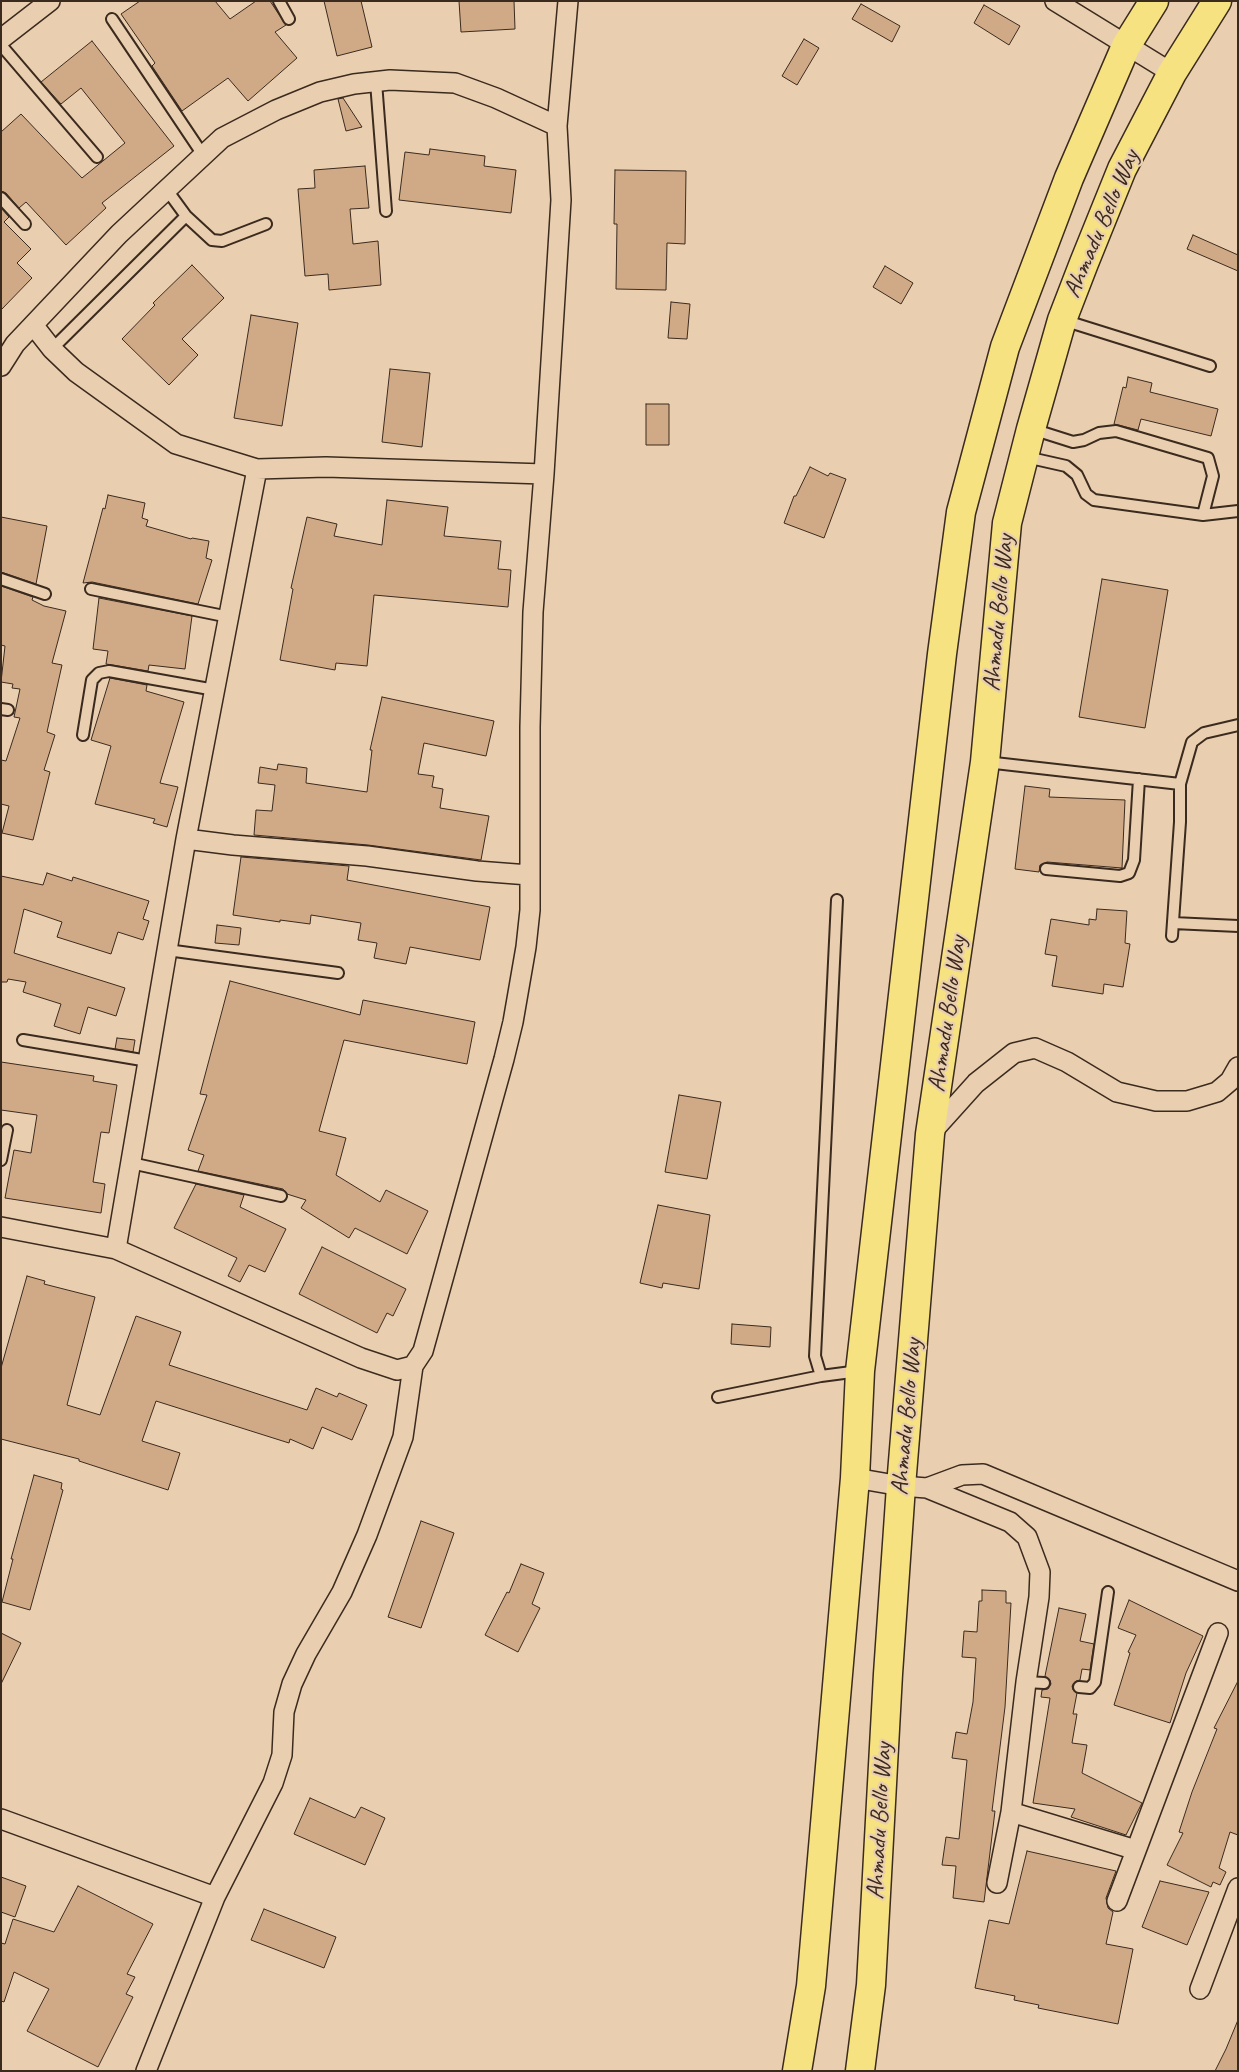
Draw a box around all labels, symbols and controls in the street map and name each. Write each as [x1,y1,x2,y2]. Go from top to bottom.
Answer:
street label: Ahmadu Bello Way [1057,146,1147,302]
street label: Ahmadu Bello Way [977,533,1021,693]
street label: Ahmadu Bello Way [922,934,974,1094]
street label: Ahmadu Bello Way [885,1337,929,1497]
street label: Ahmadu Bello Way [861,1742,899,1900]

